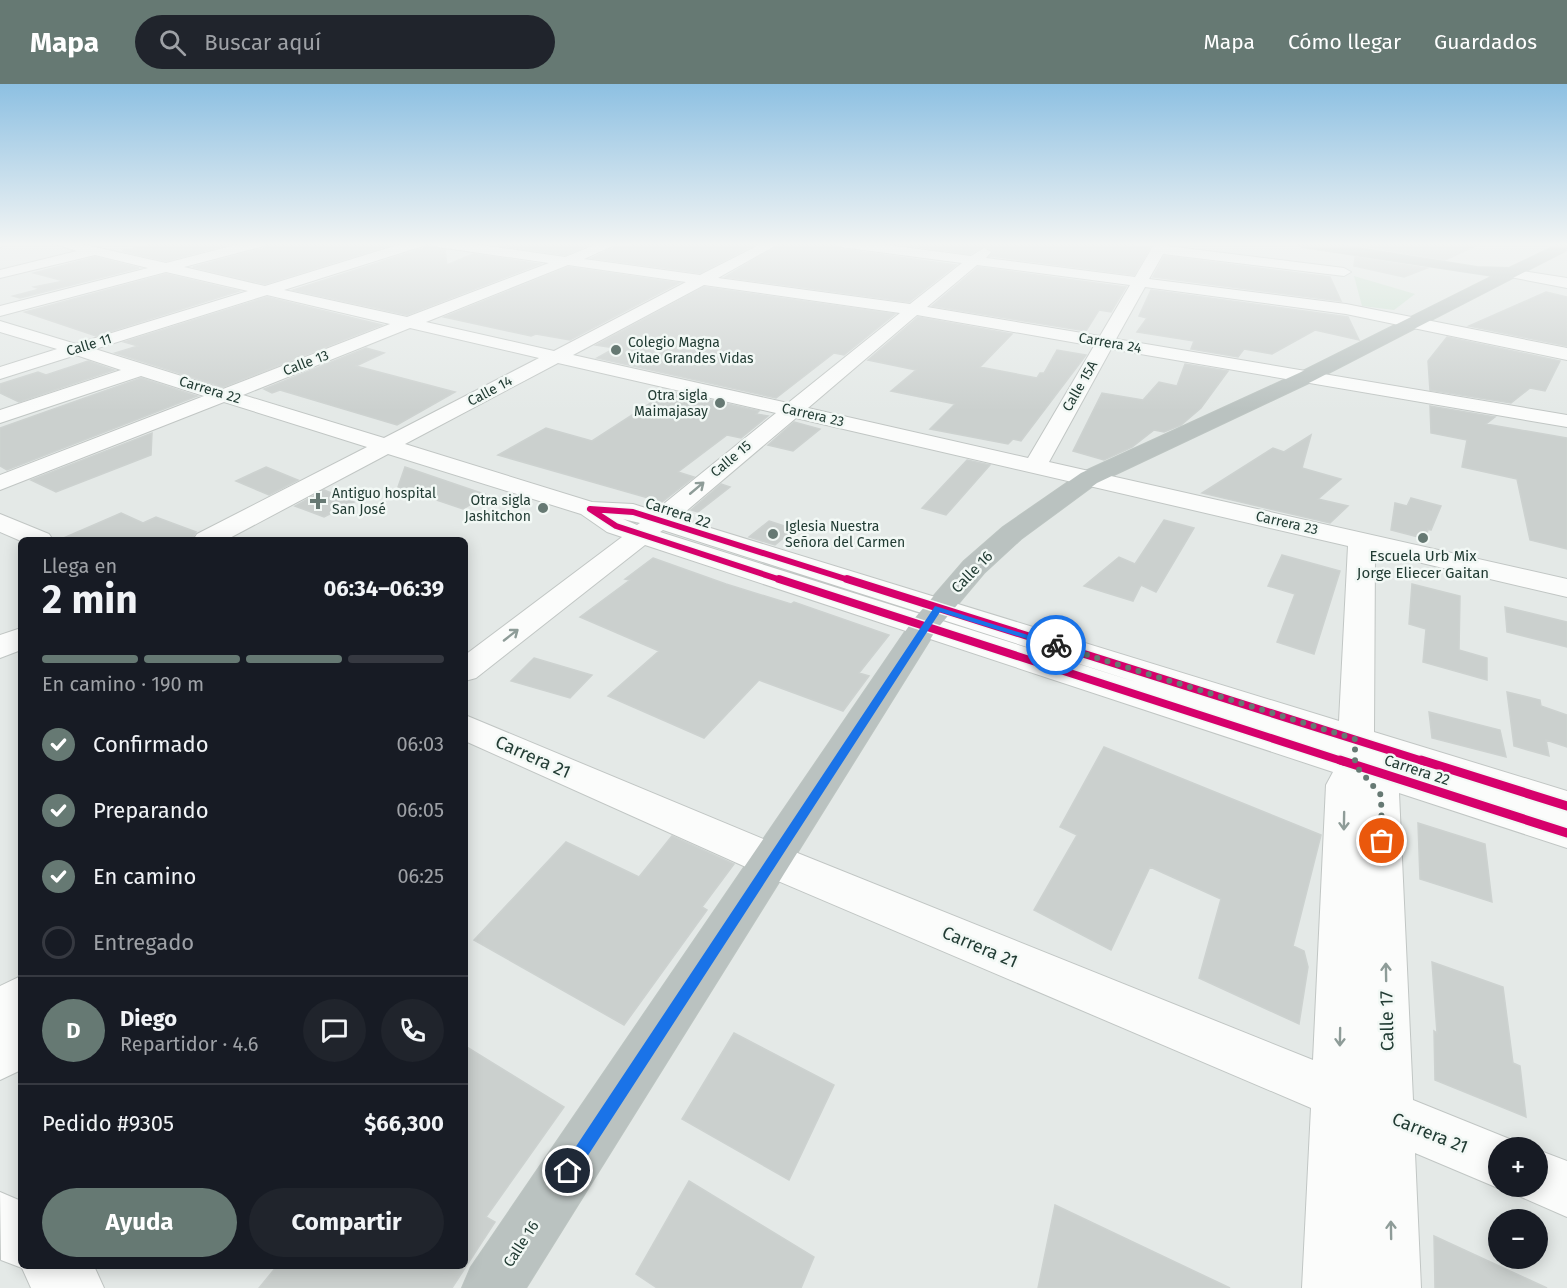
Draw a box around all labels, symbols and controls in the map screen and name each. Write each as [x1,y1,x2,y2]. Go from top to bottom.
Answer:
search box [135,15,555,69]
text: Mapa [30,26,99,59]
icon: search [156,26,189,59]
text: Buscar aquí [204,29,321,56]
text: Mapa [1203,29,1255,55]
text: Cómo llegar [1288,29,1401,55]
text: Guardados [1434,29,1537,55]
street label: Carrera 24 [1077,329,1143,357]
street label: Calle 11 [64,330,114,360]
place label: Colegio Magna Vitae Grandes Vidas [628,334,754,367]
marker: Colegio Magna Vitae Grandes Vidas [609,343,623,357]
street label: Calle 13 [281,347,331,379]
street label: Calle 15A [1059,358,1101,414]
street label: Calle 14 [465,372,516,410]
street label: Carrera 22 [177,373,243,407]
place label: Otra sigla Maimajasay [634,387,708,420]
marker: Otra sigla Maimajasay [713,396,727,410]
street label: Carrera 23 [780,400,846,430]
street label: Calle 15 [707,437,755,481]
one-way arrow [689,481,704,495]
place label: Antiguo hospital San José [332,485,436,518]
marker: Antiguo hospital San José [309,492,327,510]
place label: Otra sigla Jashitchon [464,492,531,525]
street label: Carrera 22 [643,494,713,532]
marker: Otra sigla Jashitchon [536,501,550,515]
street label: Carrera 23 [1254,508,1320,538]
place label: Iglesia Nuestra Señora del Carmen [785,518,905,551]
marker: Iglesia Nuestra Señora del Carmen [766,527,780,541]
marker: Escuela Urb Mix Jorge Eliecer Gaitan [1416,531,1430,545]
street label: Calle 16 [948,547,996,597]
place label: Escuela Urb Mix Jorge Eliecer Gaitan [1357,547,1489,582]
text: Llega en [42,554,117,578]
text: 06:34–06:39 [323,575,444,602]
text: 2 min [42,577,138,623]
courier [1026,615,1086,675]
one-way arrow [503,629,519,642]
icon: bike [1040,629,1073,662]
text: En camino · 190 m [42,672,204,696]
icon: check [42,728,75,761]
text: Confirmado [93,731,209,758]
street label: Carrera 21 [492,731,574,783]
text: 06:03 [396,732,444,756]
street label: Carrera 22 [1382,751,1452,789]
icon: check [42,794,75,827]
text: Preparando [93,797,209,824]
text: 06:05 [396,798,444,822]
one-way arrow [1338,810,1350,830]
pin [1356,815,1407,866]
icon: bag [1365,824,1398,857]
icon: check [42,860,75,893]
text: En camino [93,863,196,890]
text: 06:25 [397,864,444,888]
street label: Carrera 21 [939,921,1021,973]
text: Entregado [93,929,194,956]
one-way arrow [1380,962,1391,982]
street label: Calle 17 [1375,991,1399,1051]
button: chat [303,999,366,1062]
button: phone [381,999,444,1062]
text: Diego [120,1005,177,1032]
text: D [66,1017,81,1044]
one-way arrow [1334,1026,1346,1046]
text: Repartidor · 4.6 [120,1032,259,1056]
street label: Carrera 21 [1389,1108,1471,1158]
text: Pedido #9305 [42,1110,174,1137]
text: $66,300 [364,1110,444,1137]
map controls [1488,1137,1548,1269]
button: + [1488,1137,1548,1197]
pin [542,1145,593,1196]
icon: home [551,1154,584,1187]
button: Ayuda [42,1188,237,1257]
button: Compartir [249,1188,444,1257]
button: − [1488,1209,1548,1269]
street label: Calle 16 [499,1217,543,1271]
one-way arrow [1385,1220,1397,1240]

